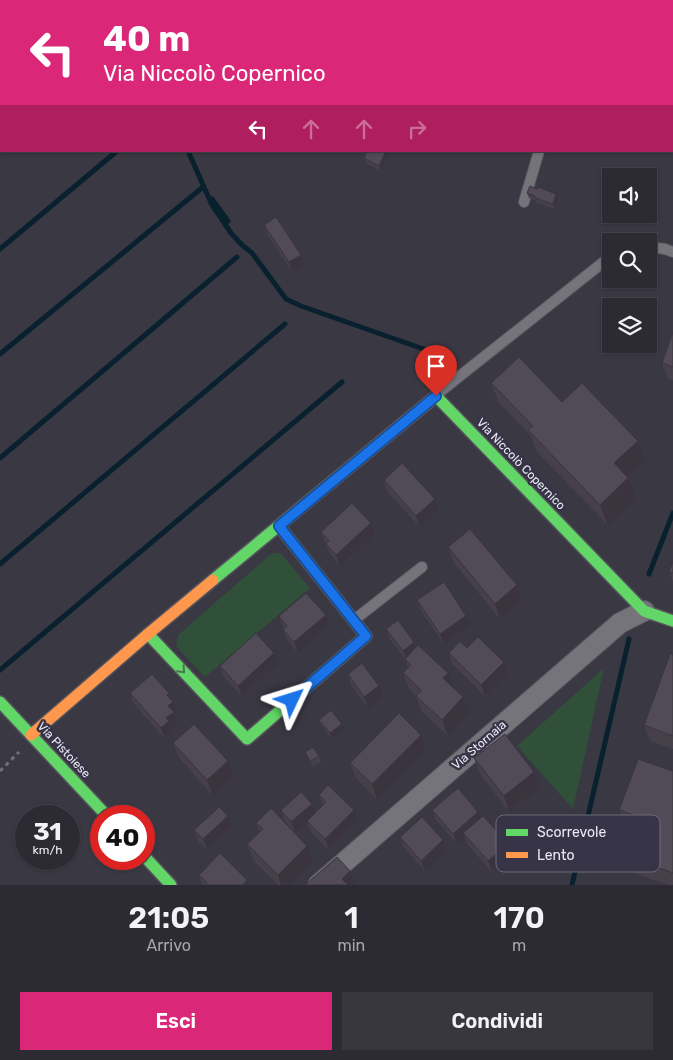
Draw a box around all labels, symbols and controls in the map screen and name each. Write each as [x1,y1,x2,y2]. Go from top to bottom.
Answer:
text: 40 m [103,18,190,60]
icon: left [20,20,85,85]
text: Via Niccolò Copernico [103,60,326,87]
icon: left [244,115,272,143]
icon: ahead [297,115,325,143]
icon: ahead [350,115,378,143]
icon: right [403,115,431,143]
map controls [602,168,657,353]
button: sound [602,168,657,223]
button: search [602,233,657,288]
button: layers [602,298,657,353]
pin [415,345,457,396]
icon: arrive [422,352,450,380]
street label: Via Niccolò Copernico [474,415,568,513]
one-way arrow [176,664,185,673]
position arrow [265,673,317,725]
street label: Via Stornaia [449,718,509,772]
street label: Via Pistoiese [35,719,94,781]
speed limit sign: 40 [90,805,155,870]
legend [496,815,660,872]
text: 31 [33,817,62,846]
text: Scorrevole [537,824,606,841]
text: km/h [33,843,62,857]
text: Lento [537,847,574,864]
text: 21:05 [128,900,209,936]
text: 1 [344,900,359,936]
text: 170 [494,900,545,936]
text: Arrivo [146,936,191,955]
text: min [337,936,365,955]
text: m [512,936,526,955]
button: Esci [20,992,332,1050]
button: Condividi [342,992,653,1050]

